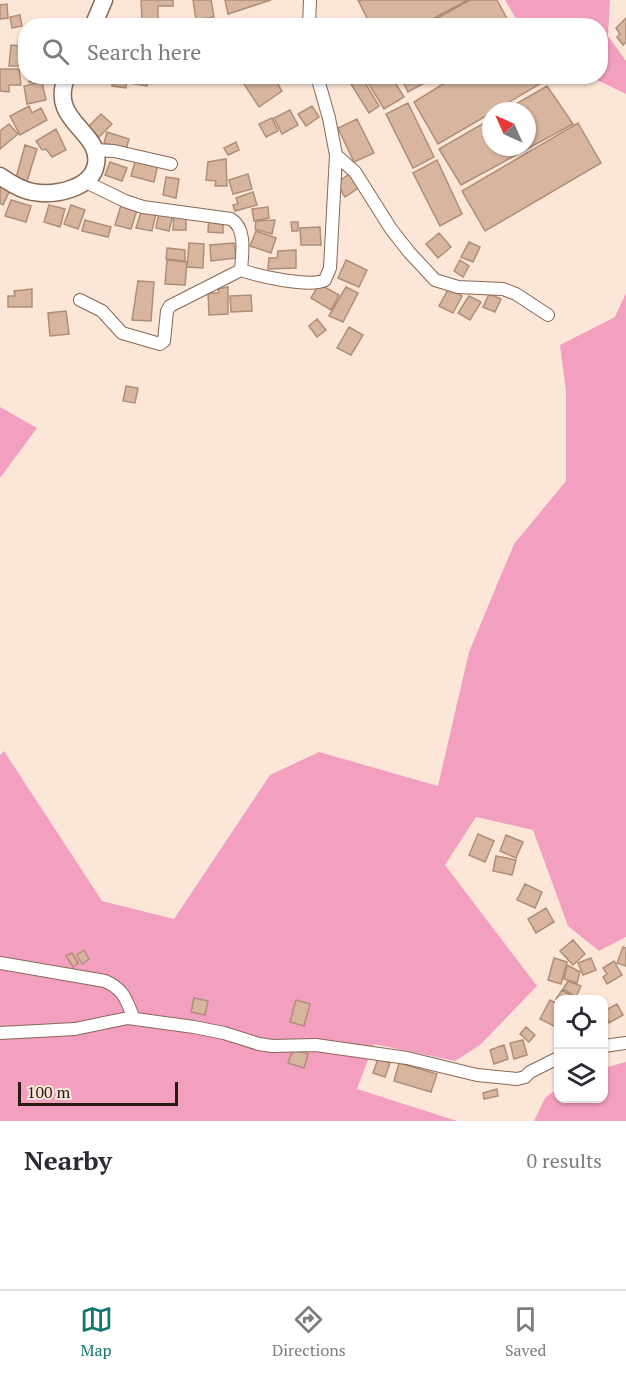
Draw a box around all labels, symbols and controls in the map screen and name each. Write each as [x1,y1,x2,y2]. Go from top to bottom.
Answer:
search box [18,18,608,84]
icon: search [39,35,72,68]
text: Search here [87,37,201,66]
north arrow [482,102,536,156]
map controls [554,995,608,1103]
button: locate [554,995,608,1049]
button: layers [554,1049,608,1103]
scale bar [18,1079,178,1106]
text: 100 m [27,1081,70,1103]
text: Nearby [24,1143,112,1177]
text: 0 results [527,1147,602,1174]
tab: Map [80,1303,113,1361]
tab: Directions [272,1303,346,1361]
tab: Saved [505,1303,546,1361]

